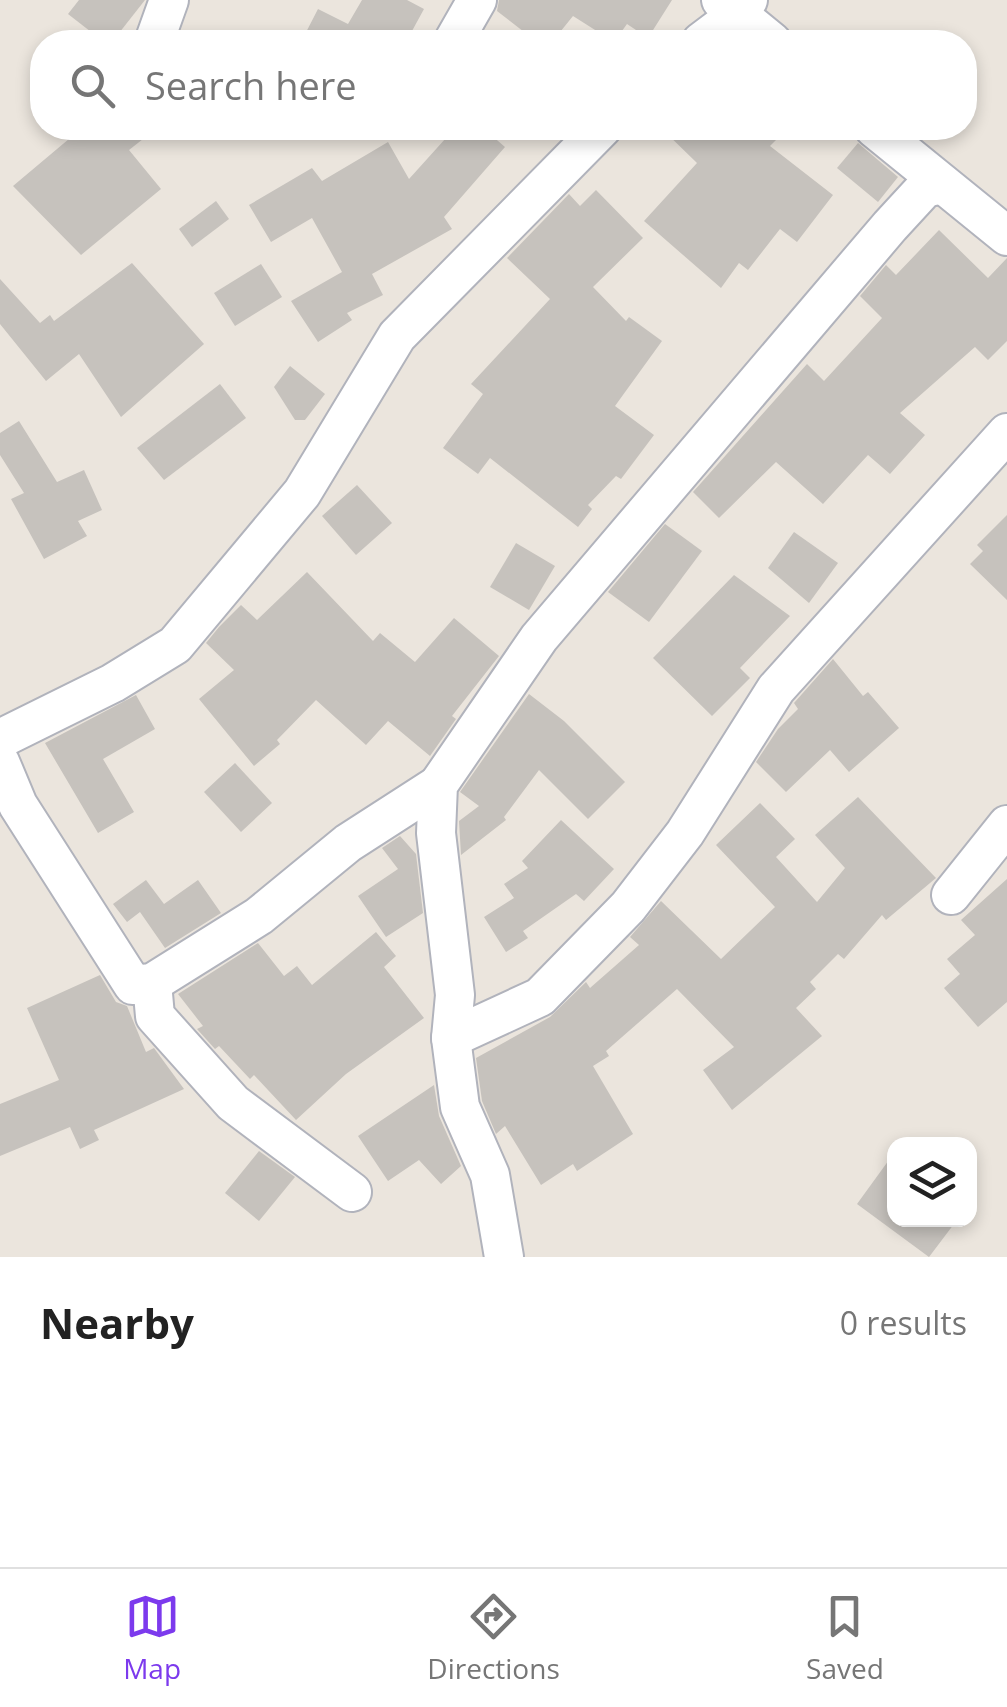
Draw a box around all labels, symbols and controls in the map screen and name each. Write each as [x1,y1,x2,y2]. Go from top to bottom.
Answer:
search box [30,30,977,140]
icon: search [65,58,120,113]
text: Search here [145,59,357,111]
map controls [887,1137,977,1227]
button: layers [887,1137,977,1227]
text: Nearby [40,1294,194,1351]
text: 0 results [840,1301,967,1344]
tab: Map [123,1589,181,1687]
tab: Directions [427,1589,560,1687]
tab: Saved [806,1589,884,1687]

